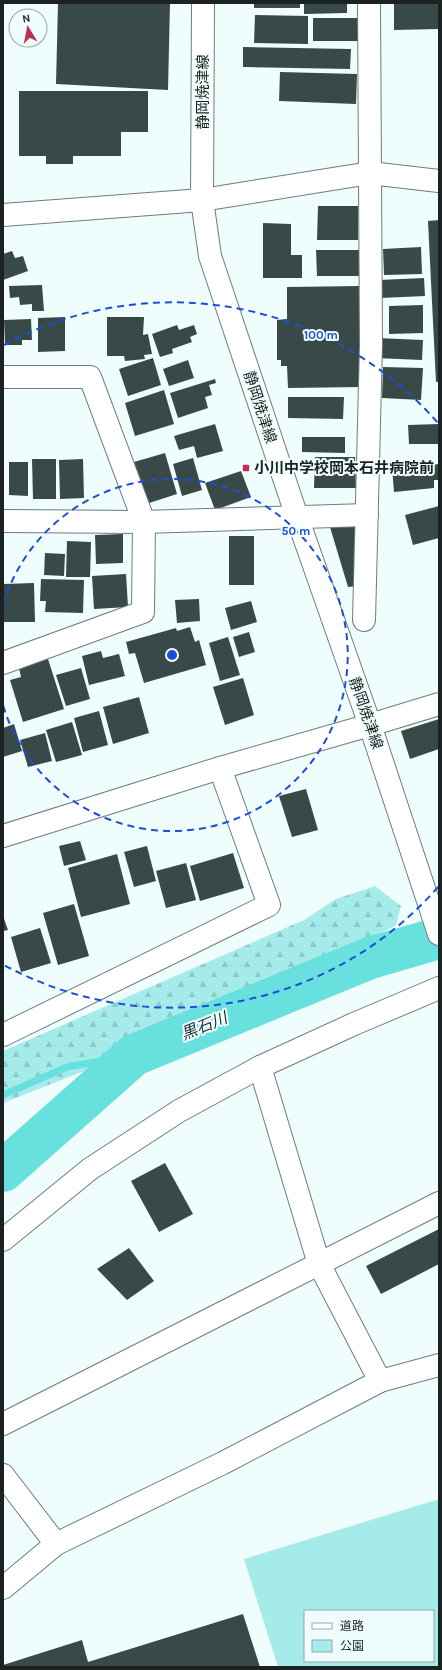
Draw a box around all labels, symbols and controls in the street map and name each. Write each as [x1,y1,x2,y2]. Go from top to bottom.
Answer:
north arrow [8,8,48,48]
text: N [21,12,31,26]
street label: 静岡焼津線 [194,54,212,130]
text: 100 m [304,328,338,342]
street label: 静岡焼津線 [240,369,280,445]
place label: 小川中学校岡本石井病院前 [254,459,434,477]
marker: 小川中学校岡本石井病院前 [241,463,251,473]
text: 50 m [282,524,311,538]
centre of rings [165,648,179,662]
street label: 静岡焼津線 [345,675,387,751]
water label: 黒石川 [178,1007,232,1044]
legend [304,1610,434,1662]
text: 道路 [340,1619,364,1633]
text: 公園 [340,1639,364,1653]

